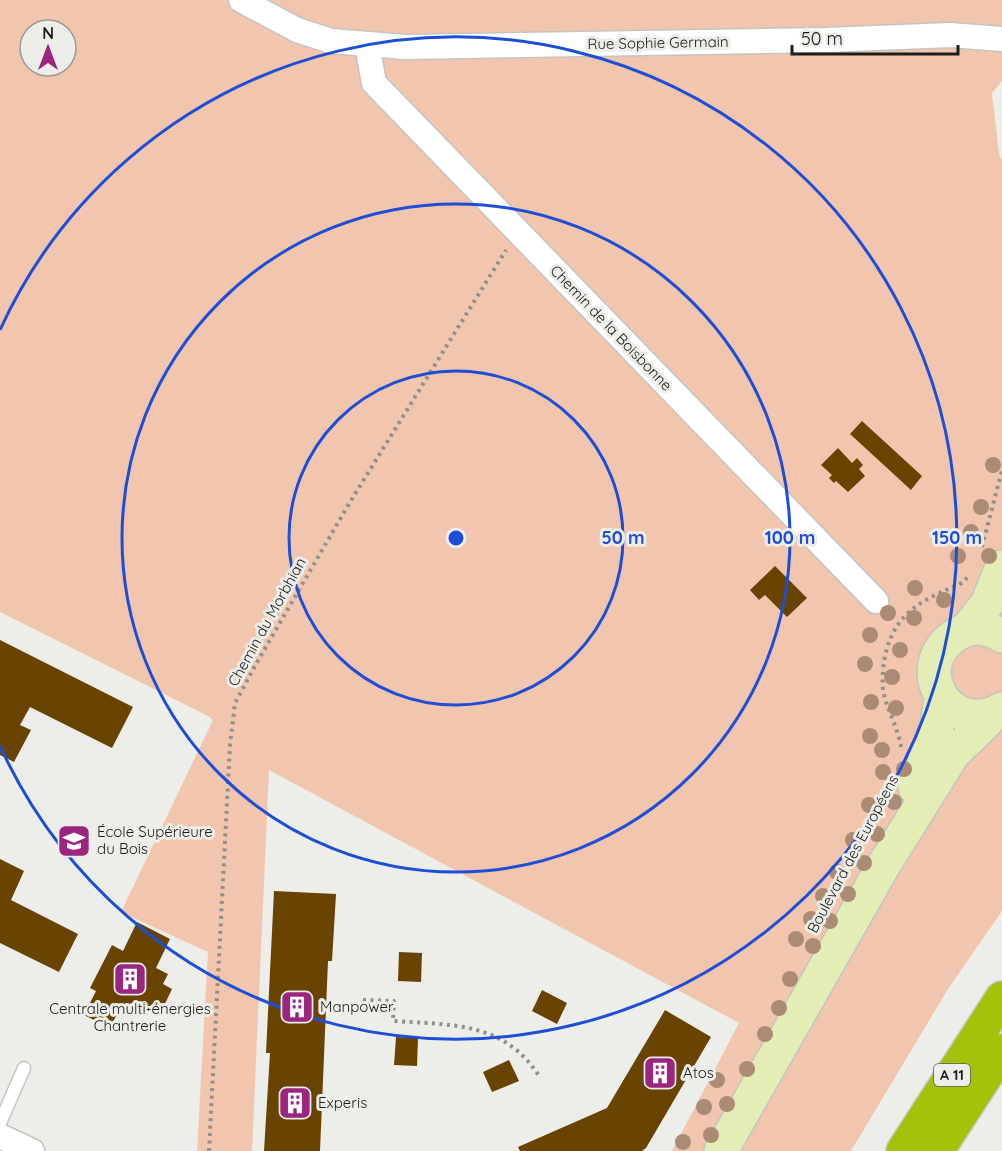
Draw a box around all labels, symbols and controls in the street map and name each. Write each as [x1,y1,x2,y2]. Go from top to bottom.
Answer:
north arrow [18,18,78,78]
scale bar [792,18,958,56]
text: N [42,23,54,43]
text: 50 m [801,27,843,50]
street label: Rue Sophie Germain [587,32,729,53]
street label: Chemin de la Boisbonne [546,261,676,395]
text: 50 m [601,526,645,549]
text: 100 m [765,526,815,549]
text: 150 m [932,526,982,549]
centre of rings [446,528,466,548]
street label: Chemin du Morbhian [223,554,310,689]
street label: Boulevard des Européens [803,771,902,936]
place label: École Supérieure du Bois [97,822,213,858]
school or university icon: École Supérieure du Bois [56,823,92,859]
building icon: Centrale multi-énergies Chantrerie [112,961,148,997]
building icon: Manpower [279,989,315,1025]
place label: Manpower [320,997,394,1016]
place label: Centrale multi-énergies Chantrerie [49,999,211,1035]
building icon: Atos [642,1055,678,1091]
place label: Atos [683,1063,714,1082]
road number: A 11 [934,1064,970,1086]
building icon: Experis [277,1085,313,1121]
place label: Experis [318,1093,367,1112]

